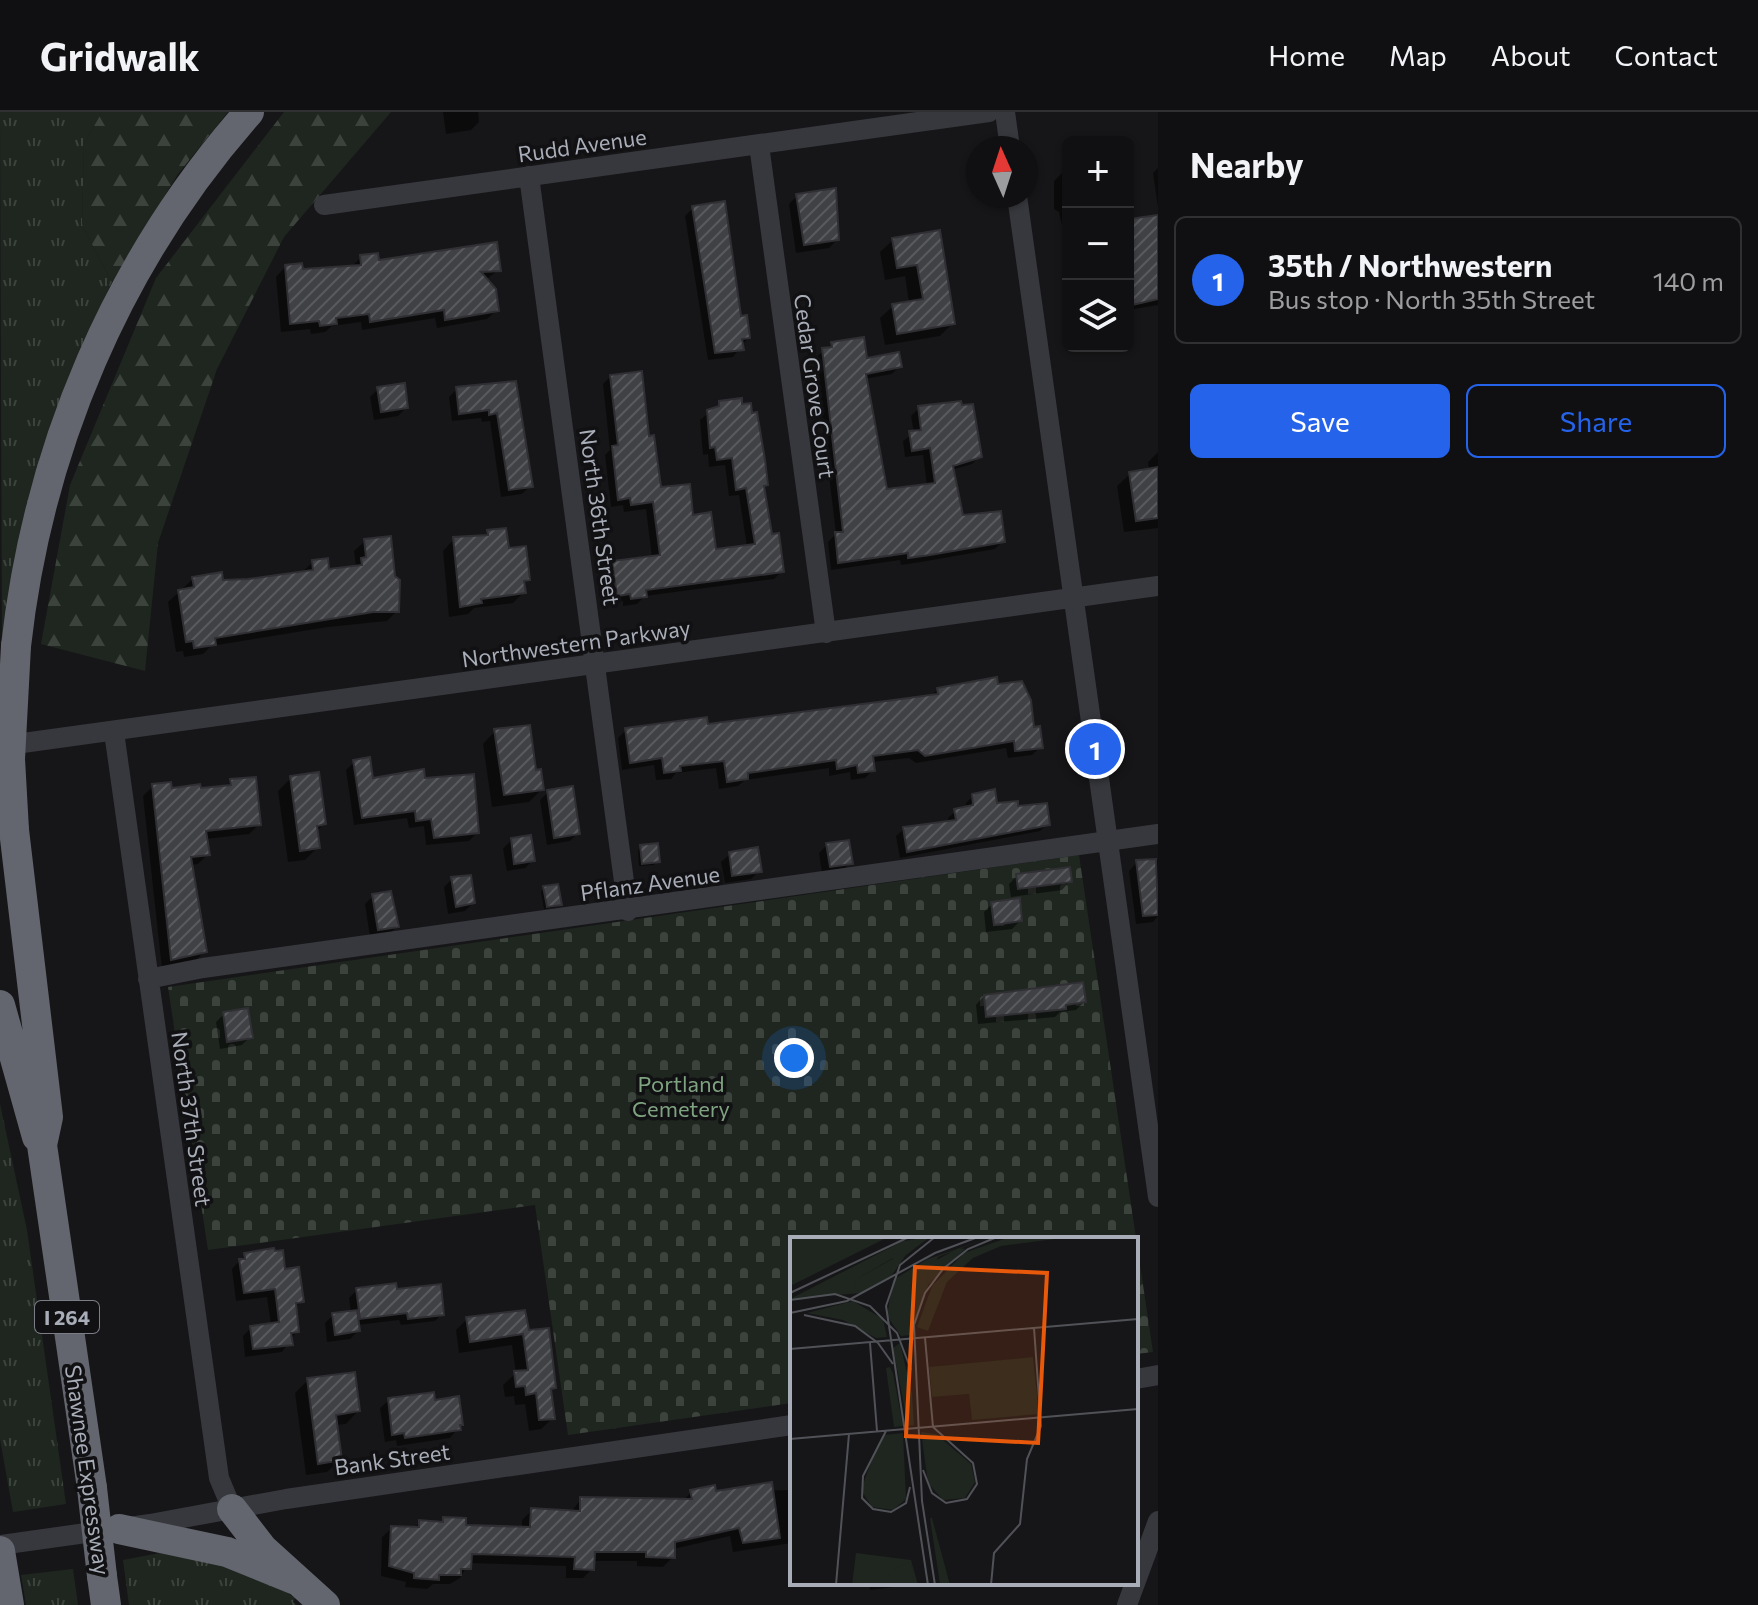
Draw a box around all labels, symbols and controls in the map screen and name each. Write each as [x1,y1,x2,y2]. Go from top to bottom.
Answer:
text: Gridwalk [40,32,200,79]
text: Home [1268,38,1345,72]
text: Map [1389,38,1447,72]
text: About [1491,38,1571,72]
text: Contact [1615,38,1718,72]
street label: Rudd Avenue [516,123,648,167]
north arrow [966,136,1038,208]
map controls [1062,136,1134,352]
button: + [1062,136,1134,208]
text: Nearby [1190,143,1304,185]
button: − [1062,208,1134,280]
text: 35th / Northwestern [1268,246,1552,283]
text: 1 [1212,265,1224,296]
text: 140 m [1653,265,1724,296]
button: layers [1062,280,1134,352]
text: Bus stop · North 35th Street [1268,283,1595,314]
street label: Cedar Grove Court [789,292,841,480]
button: Save [1190,384,1450,458]
button: Share [1466,384,1726,458]
street label: North 36th Street [574,427,626,607]
street label: Northwestern Parkway [460,614,692,672]
pin: 1 [1069,719,1121,779]
street label: Pflanz Avenue [578,860,722,906]
street label: North 37th Street [166,1030,218,1208]
your location [774,1038,814,1078]
park label: Portland Cemetery [632,1070,730,1122]
inset map [790,1237,1138,1585]
road number: I 264 [35,1301,99,1333]
street label: Shawnee Expressway [60,1363,116,1577]
street label: Bank Street [332,1438,452,1480]

